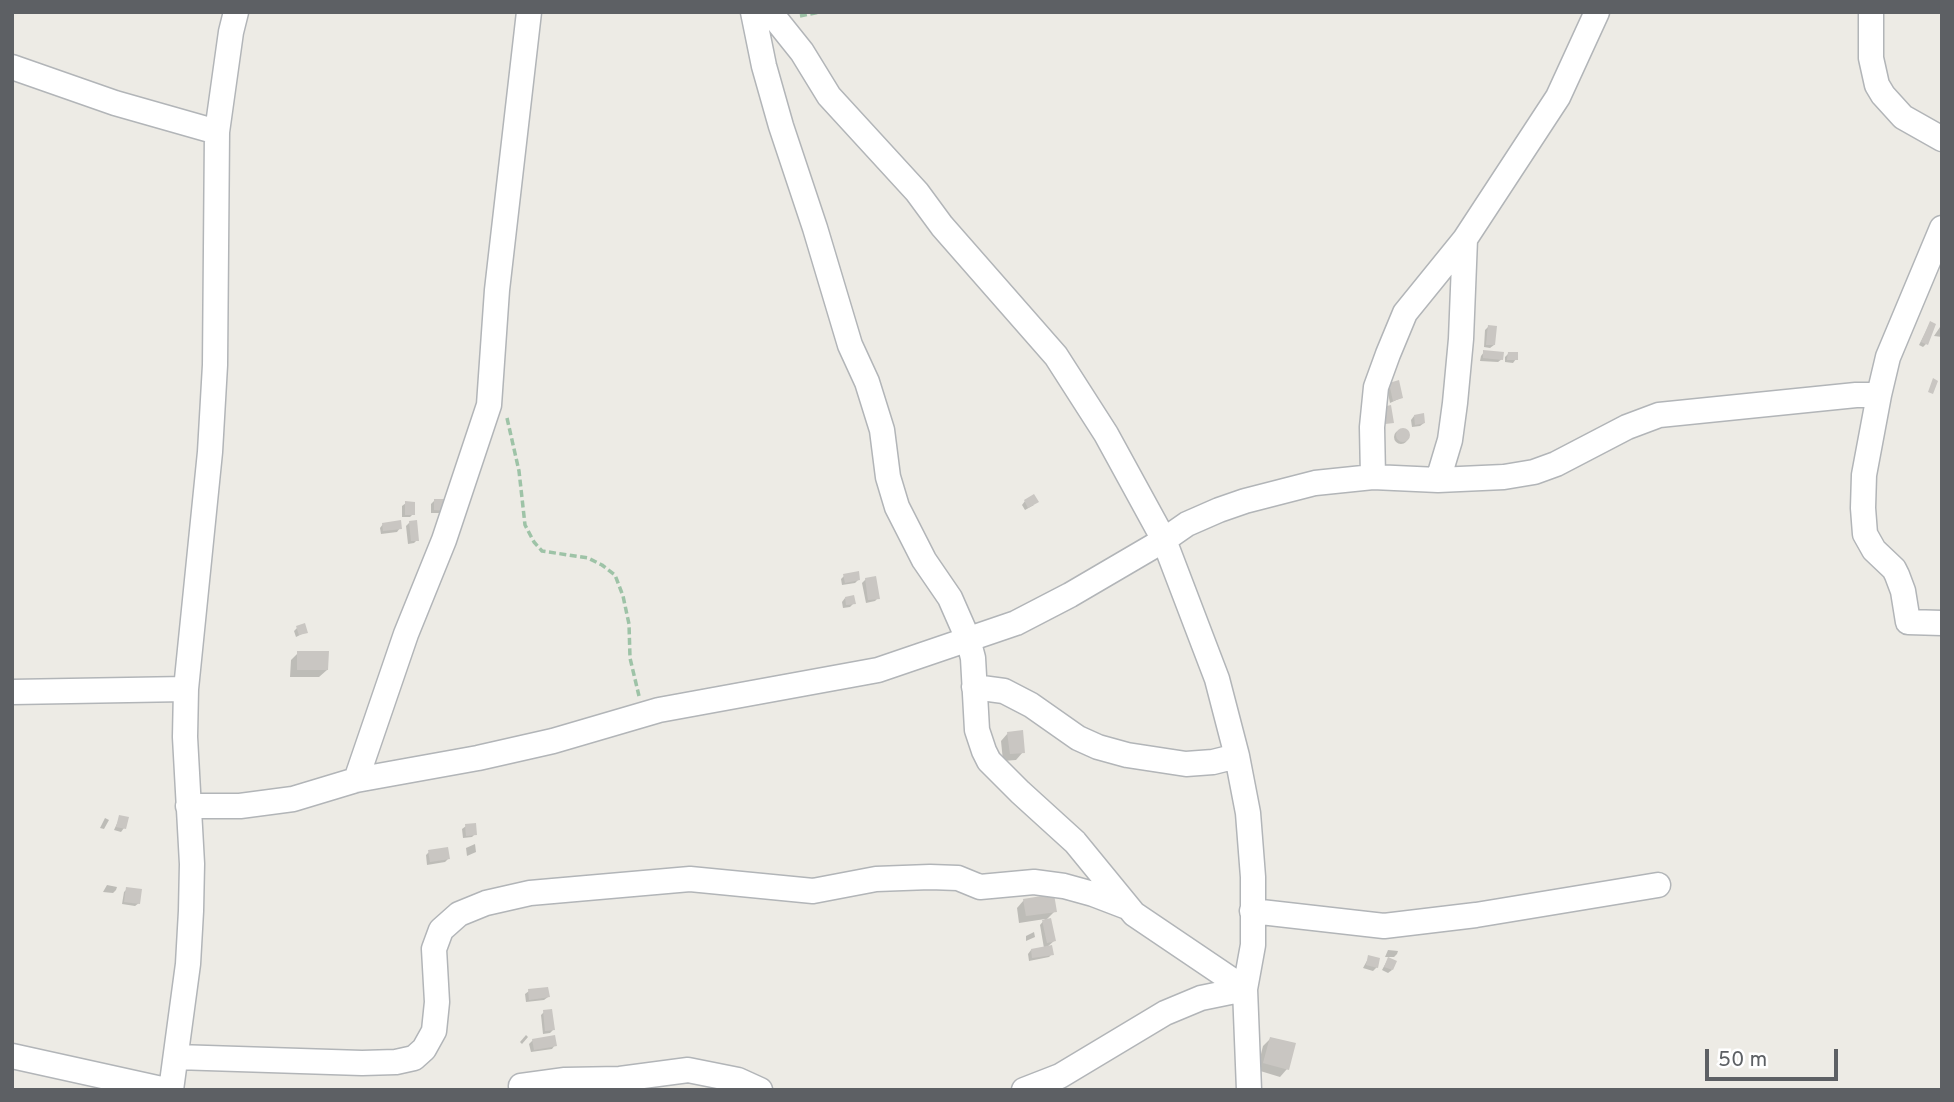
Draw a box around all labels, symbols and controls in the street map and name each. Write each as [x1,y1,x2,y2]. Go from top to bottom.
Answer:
scale bar [1709,1036,1842,1080]
text: 50 m [1718,1047,1767,1074]

